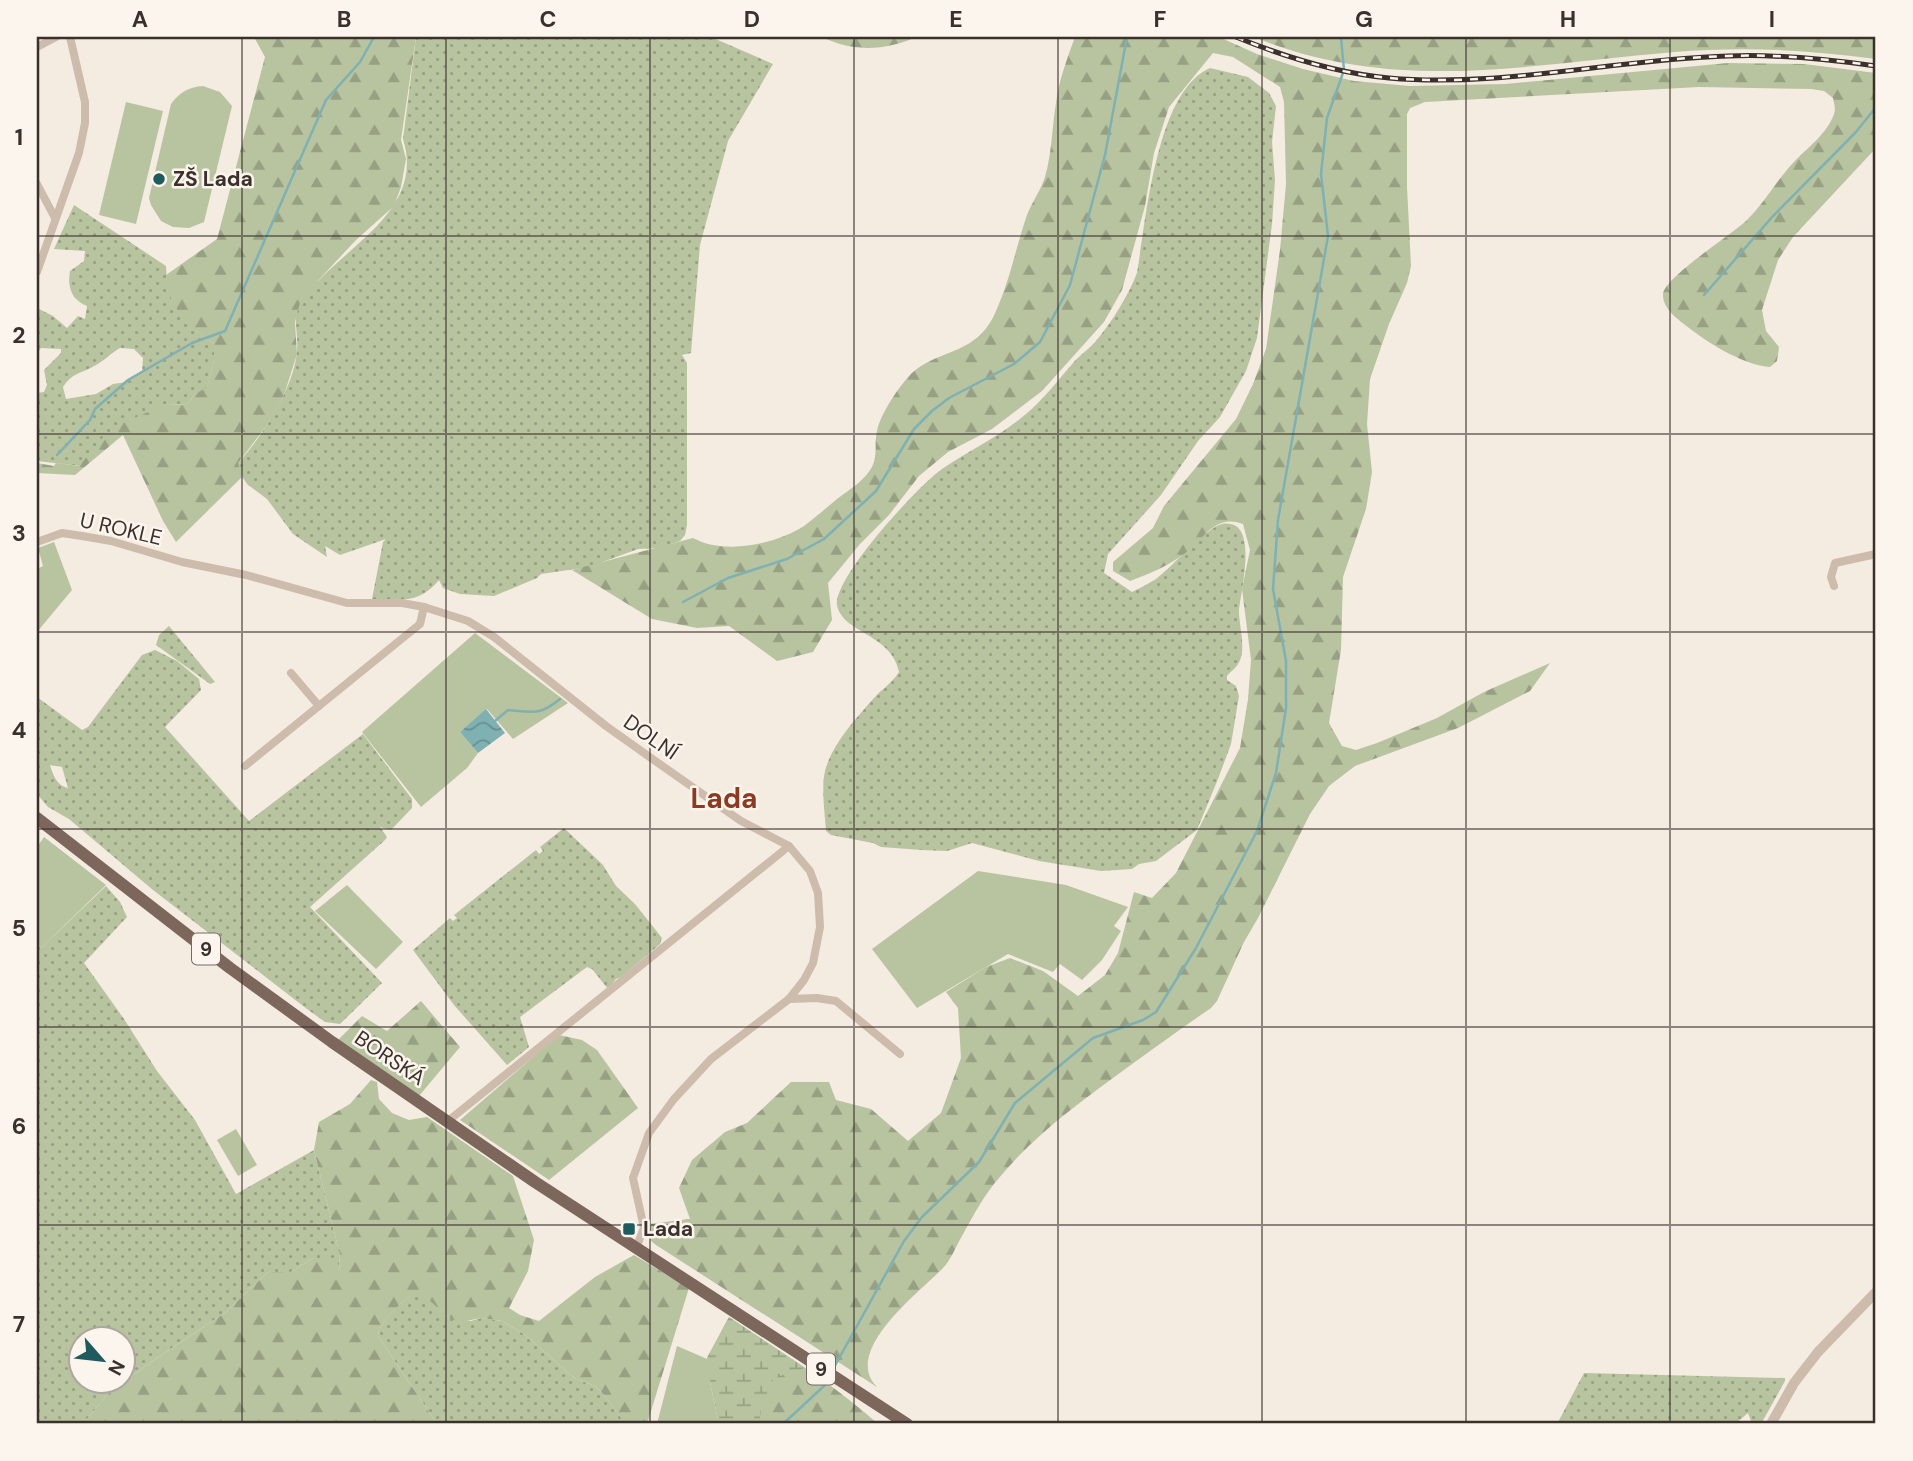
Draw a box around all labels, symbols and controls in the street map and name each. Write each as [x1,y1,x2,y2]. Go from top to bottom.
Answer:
text: A [132,4,148,34]
text: B [337,4,351,34]
text: C [540,4,556,34]
text: D [744,4,760,34]
text: E [949,4,963,34]
text: F [1154,4,1167,34]
text: G [1355,4,1373,34]
text: H [1560,4,1576,34]
text: I [1769,4,1775,34]
text: 1 [15,122,23,152]
place label: ZŠ Lada [173,165,253,193]
marker: ZŠ Lada [151,171,167,187]
text: 2 [12,320,26,350]
street label: U ROKLE [77,506,165,552]
text: 3 [12,518,26,548]
street label: DOLNÍ [618,708,684,766]
text: 4 [12,715,27,745]
district label: Lada [691,780,757,817]
text: 5 [12,913,26,943]
road number: 9 [192,934,220,965]
street label: BORSKÁ [349,1024,431,1092]
text: 6 [12,1111,26,1141]
place label: Lada [643,1215,693,1243]
marker: Lada [621,1221,637,1237]
text: 7 [13,1309,25,1339]
north arrow [66,1324,136,1394]
road number: 9 [807,1354,835,1385]
text: N [102,1356,131,1380]

